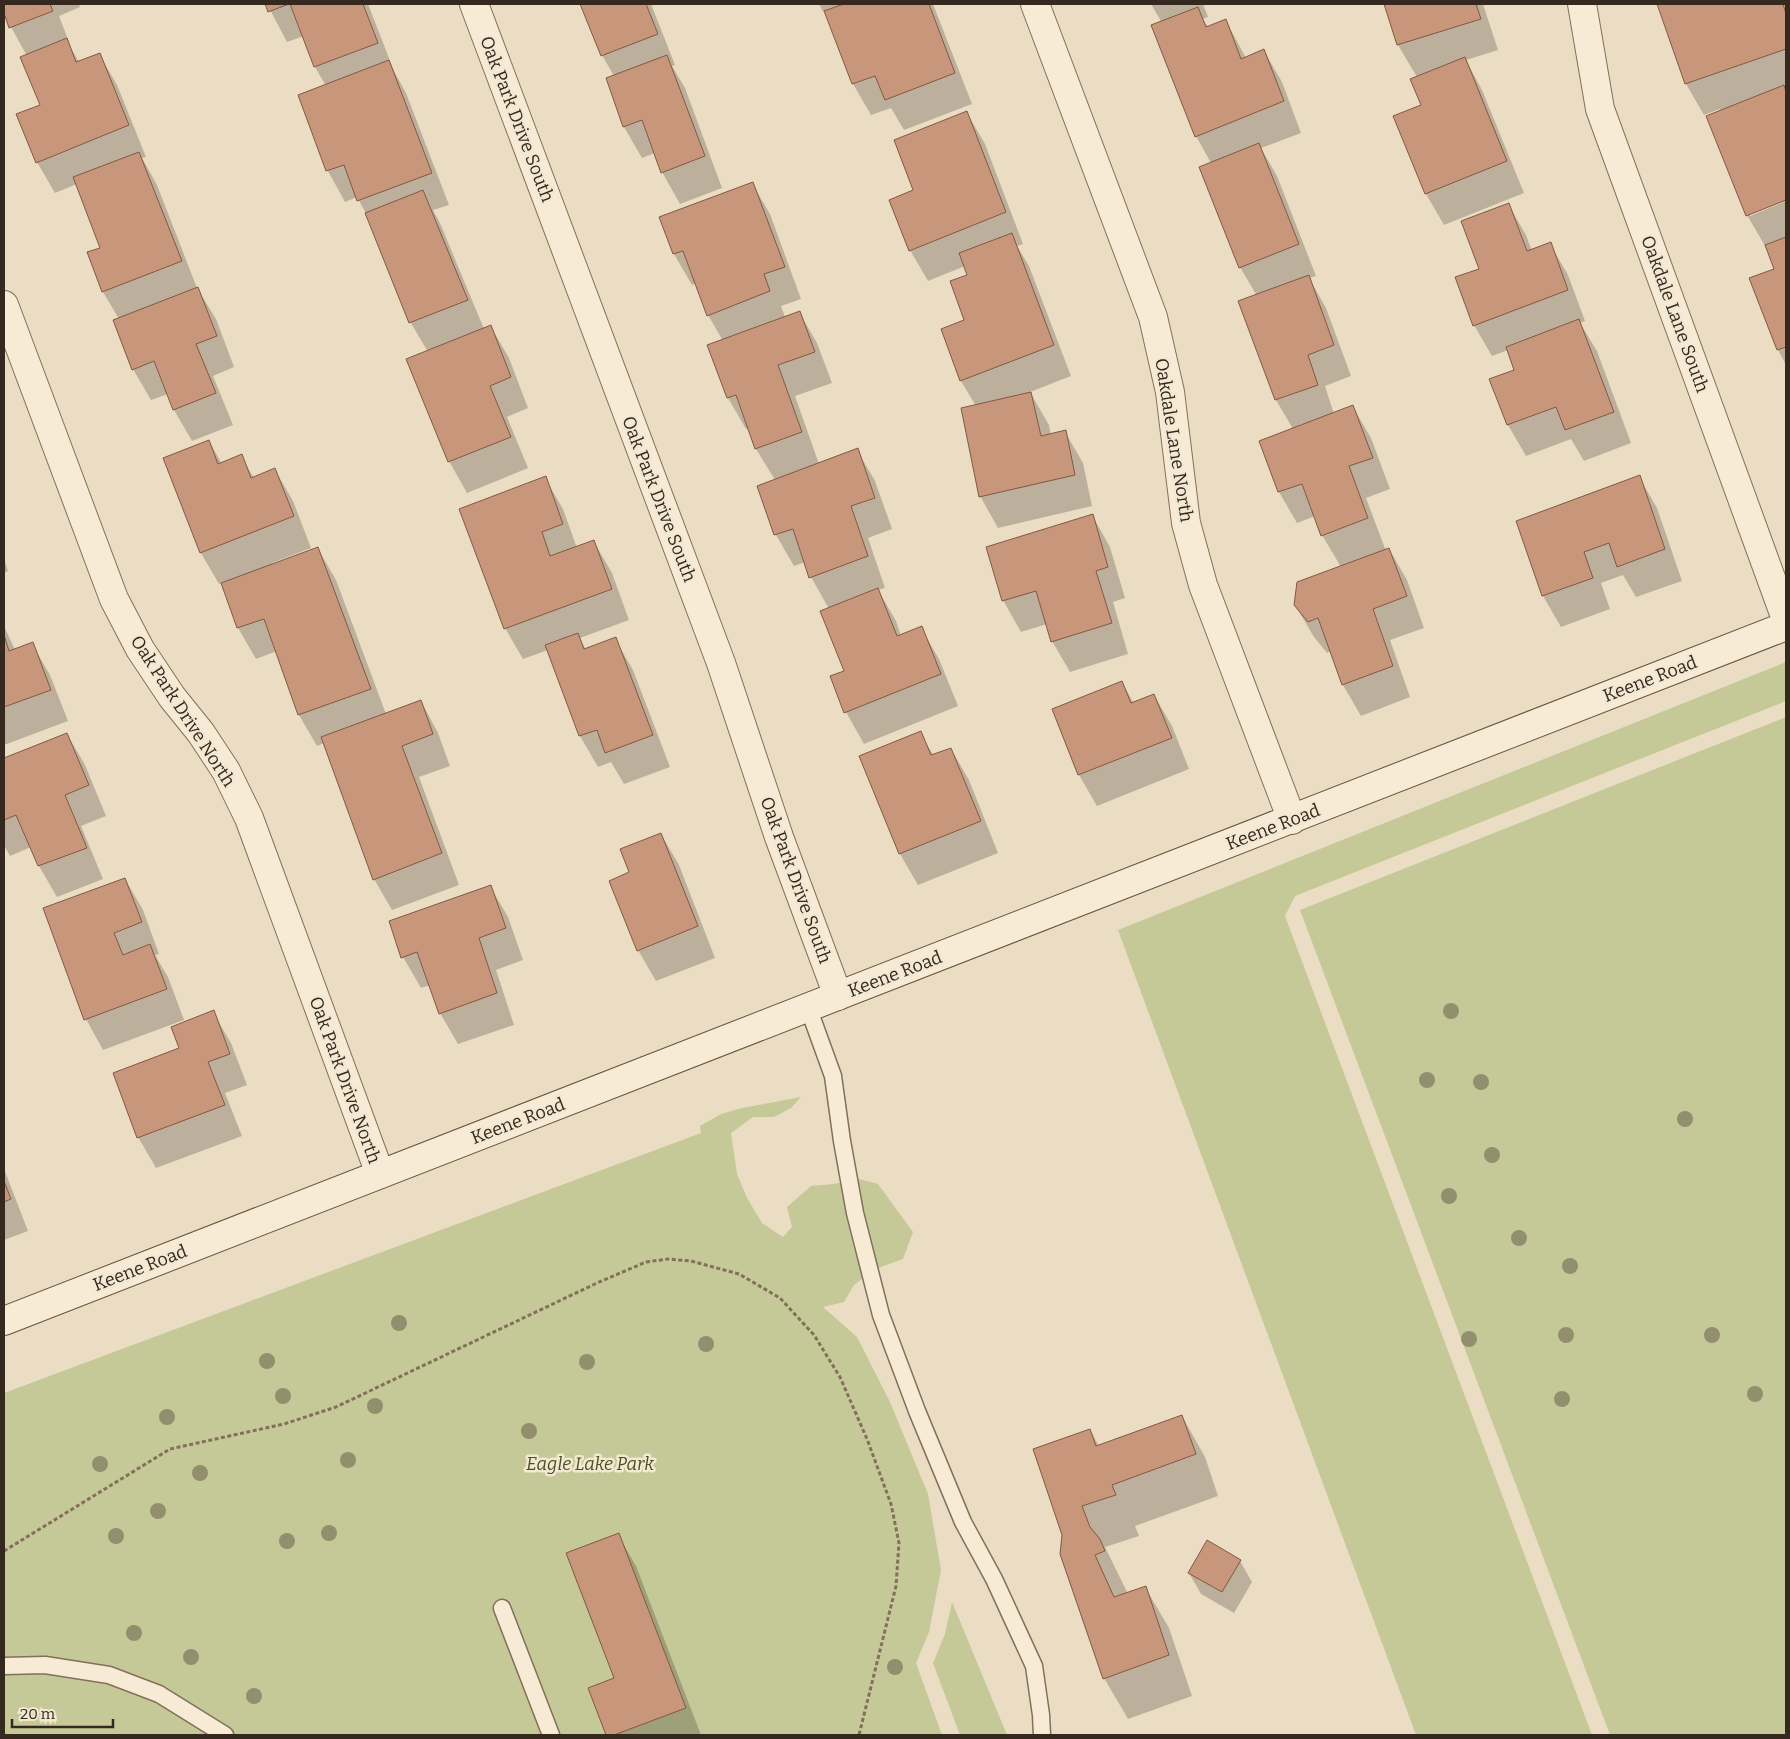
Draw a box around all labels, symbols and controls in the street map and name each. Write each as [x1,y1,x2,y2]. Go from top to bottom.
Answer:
street label: Oak Park Drive South [475,33,559,205]
street label: Oakdale Lane South [1636,233,1714,395]
street label: Oakdale Lane North [1150,357,1198,523]
street label: Oak Park Drive South [617,413,701,585]
street label: Oak Park Drive North [126,631,240,791]
street label: Keene Road [1600,651,1700,707]
street label: Oak Park Drive South [756,794,836,966]
street label: Keene Road [1223,799,1323,855]
street label: Keene Road [845,946,945,1002]
street label: Oak Park Drive North [305,994,385,1166]
street label: Keene Road [468,1093,568,1149]
street label: Keene Road [90,1240,190,1296]
park label: Eagle Lake Park [526,1453,654,1475]
scale bar [12,1696,114,1728]
text: 20 m [20,1705,56,1723]

